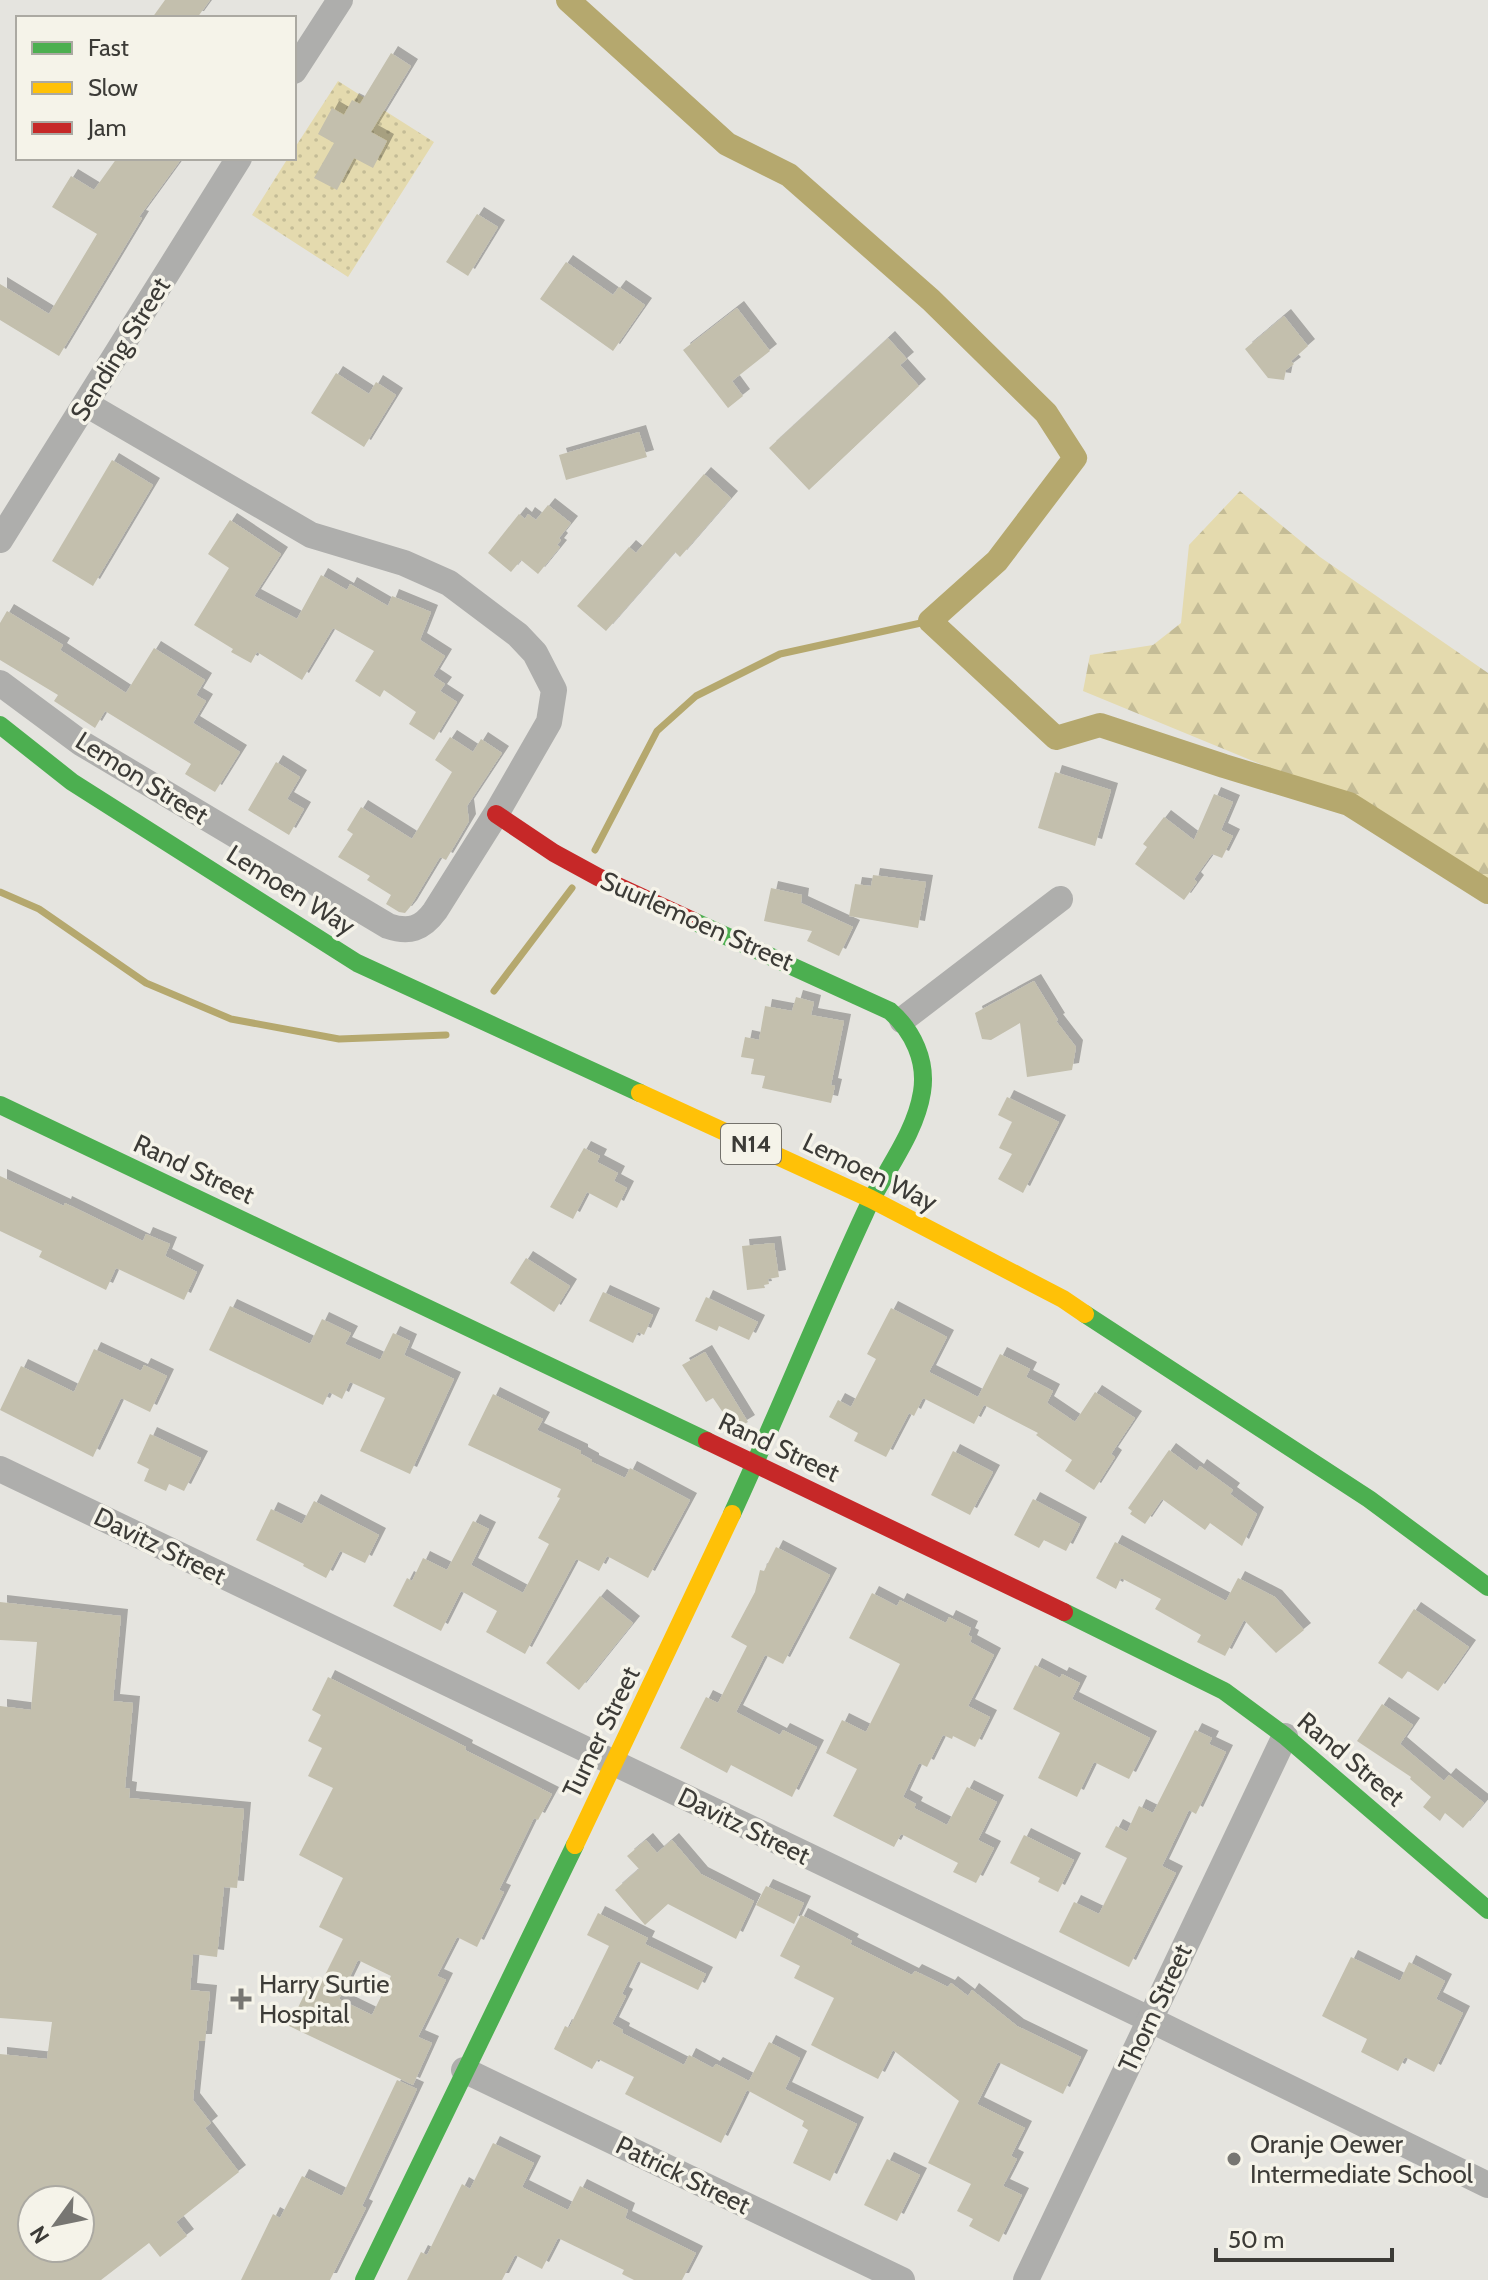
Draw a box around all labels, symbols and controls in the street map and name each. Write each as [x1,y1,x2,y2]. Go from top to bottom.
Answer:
legend [16,16,296,160]
text: Fast [88,33,129,62]
text: Slow [88,73,138,102]
text: Jam [87,113,126,142]
street label: Sending Street [63,271,177,427]
street label: Lemon Street [70,725,214,832]
street label: Lemoen Way [221,838,361,942]
street label: Suurlemoen Street [596,864,798,978]
road number: N14 [721,1124,781,1164]
street label: Lemoen Way [798,1126,942,1218]
street label: Rand Street [128,1127,260,1211]
street label: Rand Street [713,1405,845,1489]
street label: Davitz Street [89,1500,231,1592]
street label: Turner Street [555,1661,647,1803]
street label: Rand Street [1291,1705,1411,1813]
street label: Davitz Street [673,1780,815,1872]
street label: Thorn Street [1111,1939,1199,2077]
place label: Harry Surtie Hospital [259,1968,389,2030]
marker: Harry Surtie Hospital [230,1988,252,2010]
place label: Oranje Oewer Intermediate School [1250,2128,1473,2190]
street label: Patrick Street [611,2129,756,2221]
marker: Oranje Oewer Intermediate School [1225,2150,1243,2168]
north arrow [16,2184,96,2264]
scale bar [1216,2212,1392,2262]
text: N [24,2221,55,2248]
text: 50 m [1228,2225,1284,2254]

